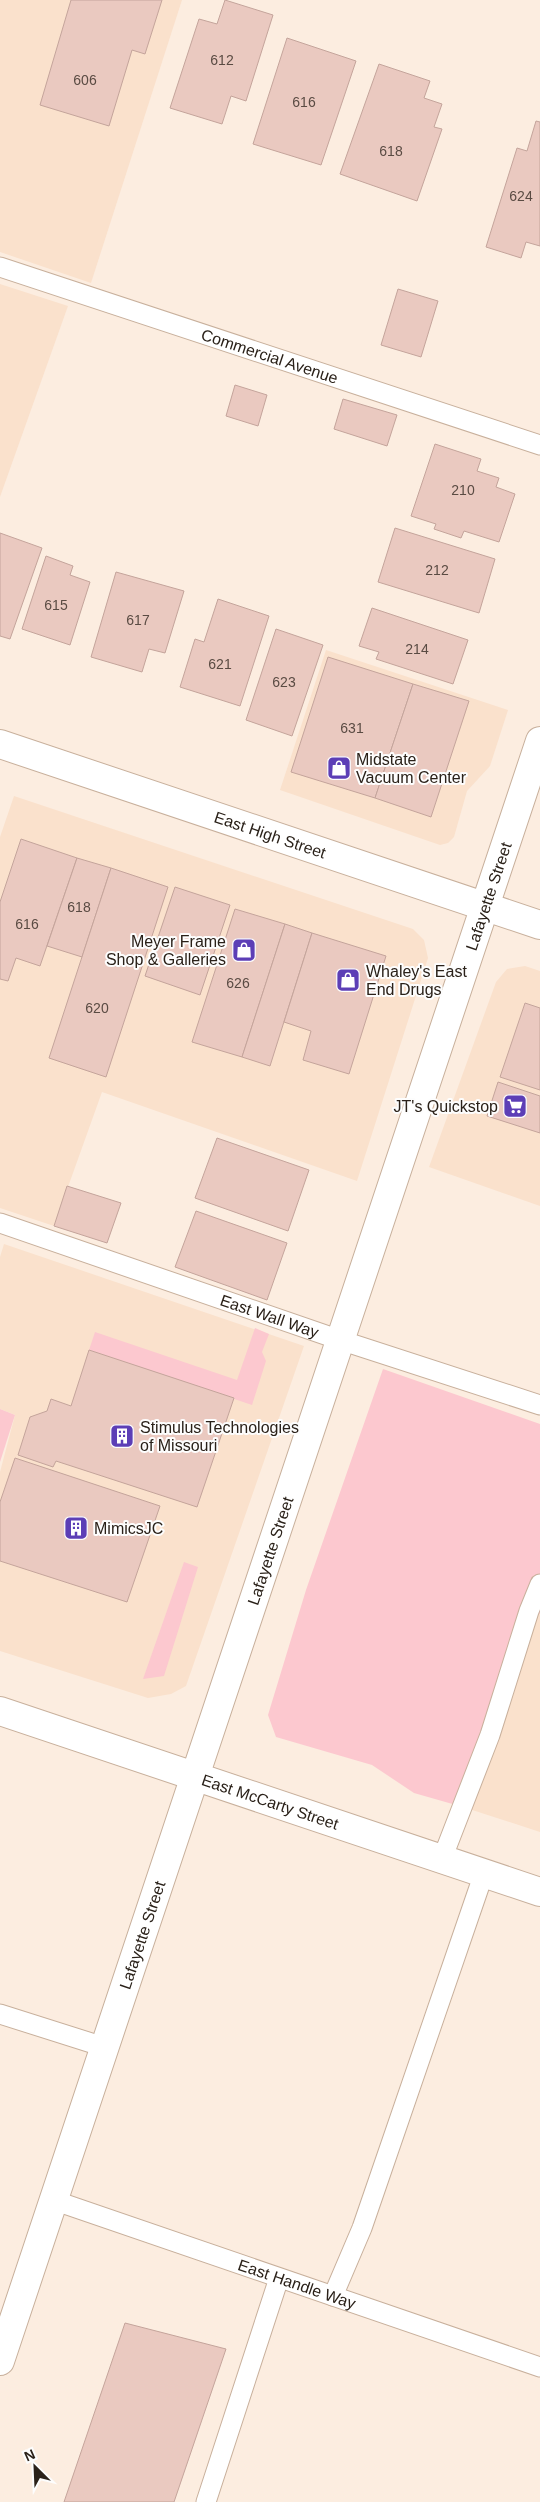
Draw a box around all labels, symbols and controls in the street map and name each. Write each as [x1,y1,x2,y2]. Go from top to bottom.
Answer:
house number: 612 [210,52,234,68]
house number: 606 [73,72,97,88]
house number: 616 [292,94,316,110]
house number: 618 [379,143,403,159]
house number: 624 [509,188,533,204]
street label: Commercial Avenue [199,326,340,387]
house number: 210 [451,482,475,498]
house number: 212 [425,562,449,578]
house number: 615 [44,597,68,613]
house number: 617 [126,612,150,628]
house number: 214 [405,641,429,657]
house number: 621 [208,656,232,672]
house number: 623 [272,674,296,690]
house number: 631 [340,720,364,736]
place label: Midstate Vacuum Center [356,751,467,786]
shop icon: Midstate Vacuum Center [326,755,352,781]
street label: East High Street [212,808,329,862]
street label: Lafayette Street [463,840,515,953]
house number: 618 [67,899,91,915]
house number: 616 [15,916,39,932]
place label: Meyer Frame Shop & Galleries [106,933,226,968]
shop icon: Meyer Frame Shop & Galleries [231,937,257,963]
place label: Whaley's East End Drugs [366,963,467,998]
shop icon: Whaley's East End Drugs [335,967,361,993]
house number: 626 [226,975,250,991]
house number: 620 [85,1000,109,1016]
supermarket icon: JT's Quickstop [502,1093,528,1119]
place label: JT's Quickstop [394,1098,498,1115]
street label: East Wall Way [218,1291,321,1341]
place label: Stimulus Technologies of Missouri [140,1419,299,1454]
building icon: Stimulus Technologies of Missouri [109,1423,135,1449]
street label: Lafayette Street [245,1494,297,1607]
building icon: MimicsJC [63,1515,89,1541]
place label: MimicsJC [94,1520,163,1537]
street label: East McCarty Street [199,1771,341,1833]
street label: Lafayette Street [117,1878,169,1992]
street label: East Handle Way [236,2256,358,2312]
north arrow [10,2442,60,2492]
text: N [22,2446,38,2464]

